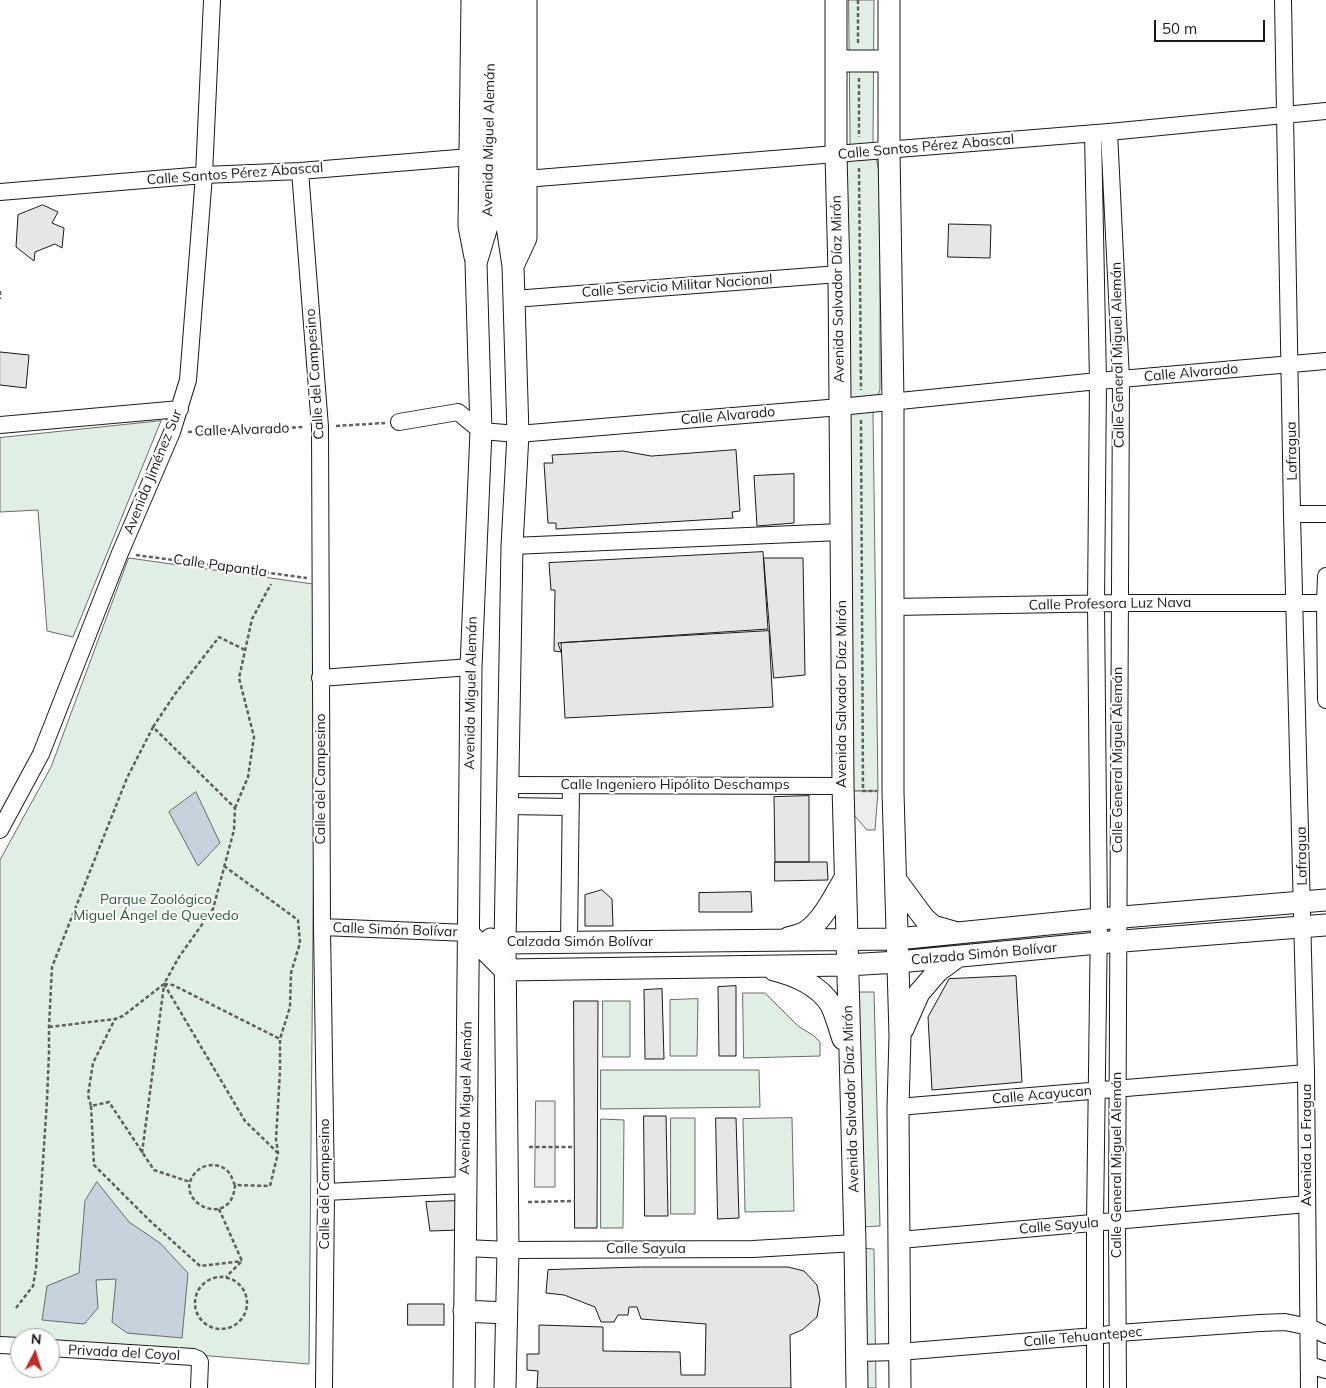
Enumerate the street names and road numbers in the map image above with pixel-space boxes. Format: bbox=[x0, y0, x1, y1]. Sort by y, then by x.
street label: Avenida Miguel Alemán bbox=[479, 63, 499, 217]
street label: Calle Santos Pérez Abascal bbox=[837, 131, 1015, 163]
street label: Calle Santos Pérez Abascal bbox=[146, 159, 324, 189]
street label: Avenida Salvador Díaz Mirón bbox=[828, 195, 848, 383]
street label: Calle General Miguel Alemán bbox=[1108, 262, 1128, 448]
street label: Calle Servicio Militar Nacional bbox=[581, 271, 773, 301]
street label: Calle del Campesino bbox=[302, 308, 328, 440]
street label: Calle Alvarado bbox=[1143, 361, 1239, 385]
street label: Calle Alvarado bbox=[680, 404, 776, 428]
street label: Avenida Jiménez Sur bbox=[120, 407, 186, 537]
street label: Calle Alvarado bbox=[194, 420, 290, 440]
street label: Lafragua bbox=[1283, 421, 1301, 481]
street label: Calle Papantla bbox=[172, 551, 268, 581]
street label: Calle Profesora Luz Nava bbox=[1029, 594, 1191, 614]
street label: Avenida Salvador Díaz Mirón bbox=[834, 600, 850, 788]
street label: Avenida Miguel Alemán bbox=[461, 616, 481, 770]
street label: Calle General Miguel Alemán bbox=[1110, 667, 1126, 853]
street label: Calle del Campesino bbox=[313, 713, 329, 845]
street label: Calle Ingeniero Hipólito Deschamps bbox=[560, 777, 790, 793]
street label: Lafragua bbox=[1293, 826, 1311, 886]
street label: Calle Simón Bolívar bbox=[332, 919, 458, 941]
street label: Calzada Simón Bolívar bbox=[507, 934, 653, 950]
street label: Calzada Simón Bolívar bbox=[910, 939, 1058, 969]
street label: Avenida Salvador Díaz Mirón bbox=[839, 1005, 863, 1193]
street label: Avenida Miguel Alemán bbox=[456, 1021, 476, 1175]
street label: Calle General Miguel Alemán bbox=[1109, 1072, 1125, 1258]
street label: Calle Acayucan bbox=[991, 1082, 1093, 1108]
street label: Avenida La Fragua bbox=[1299, 1084, 1315, 1206]
street label: Calle del Campesino bbox=[317, 1118, 333, 1250]
street label: Calle Sayula bbox=[1018, 1214, 1100, 1238]
street label: Calle Sayula bbox=[606, 1241, 686, 1257]
street label: Calle Tehuantepec bbox=[1023, 1323, 1143, 1351]
street label: Privada del Coyol bbox=[68, 1342, 180, 1364]

